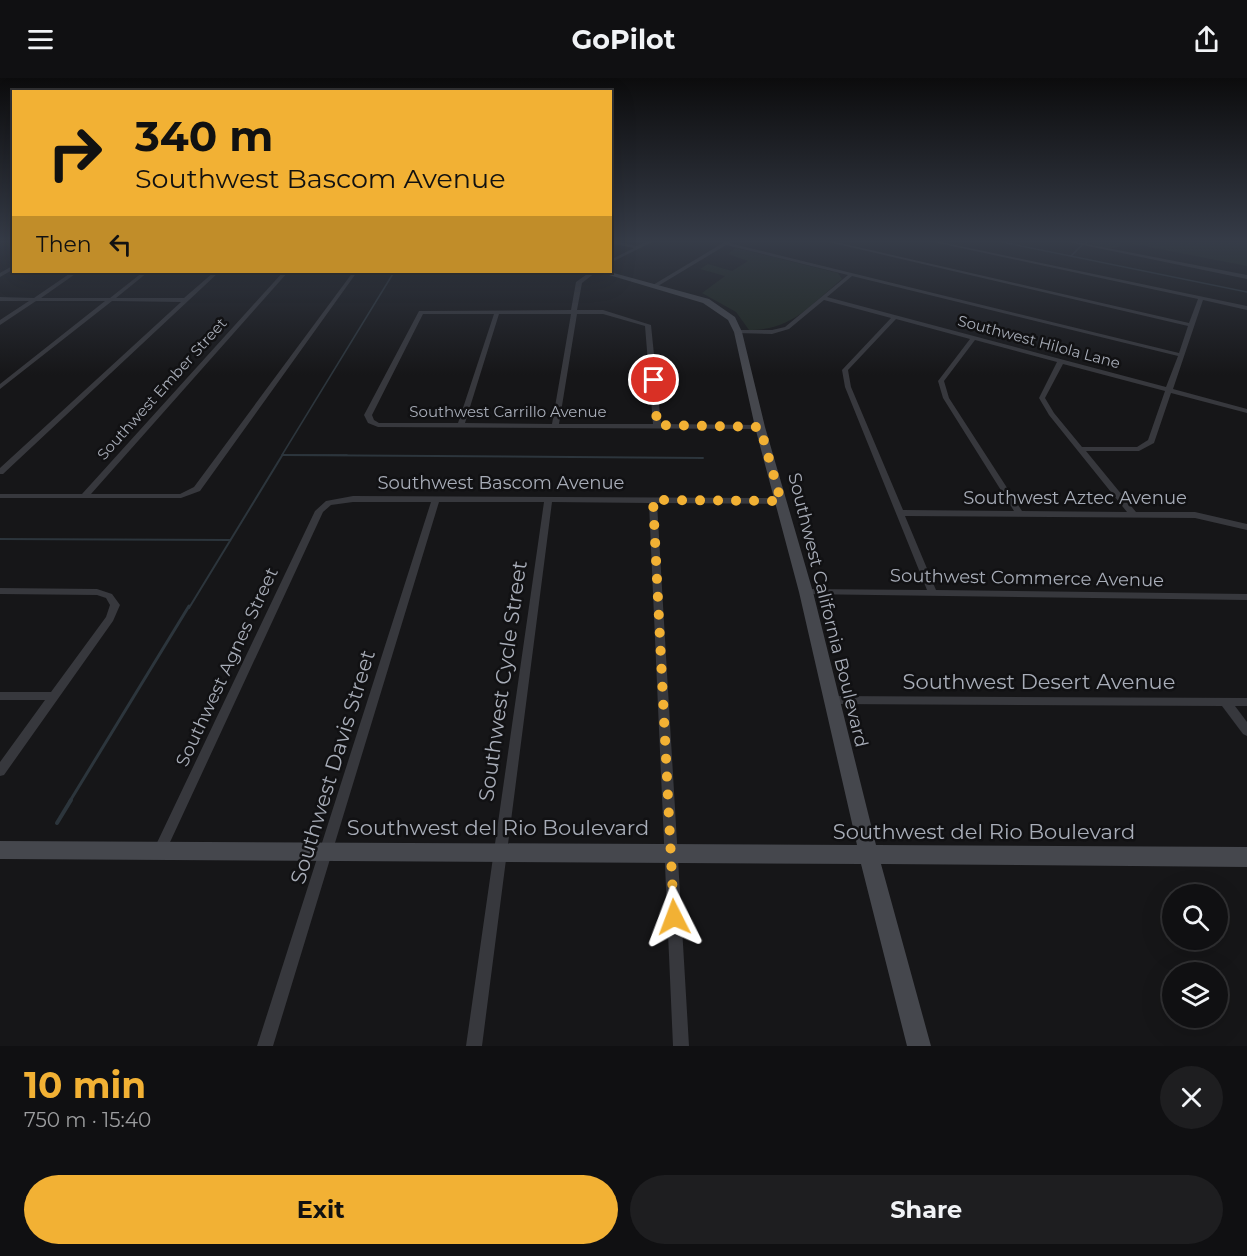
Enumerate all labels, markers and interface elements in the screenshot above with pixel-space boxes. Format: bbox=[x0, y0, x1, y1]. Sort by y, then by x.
icon: menu bbox=[24, 23, 57, 56]
text: GoPilot bbox=[572, 23, 675, 56]
icon: share bbox=[1190, 23, 1223, 56]
text: 340 m bbox=[135, 110, 273, 162]
icon: right bbox=[36, 114, 114, 192]
text: Southwest Bascom Avenue bbox=[135, 162, 505, 195]
icon: left bbox=[104, 228, 137, 261]
text: Then bbox=[36, 231, 92, 258]
street label: Southwest Hilola Lane bbox=[956, 311, 1122, 372]
street label: Southwest Ember Street bbox=[93, 314, 230, 464]
pin bbox=[628, 354, 679, 405]
icon: arrive bbox=[637, 363, 670, 396]
street label: Southwest Carrillo Avenue bbox=[409, 402, 607, 421]
street label: Southwest California Boulevard bbox=[783, 470, 873, 750]
street label: Southwest Bascom Avenue bbox=[378, 472, 625, 494]
street label: Southwest Aztec Avenue bbox=[963, 487, 1187, 509]
street label: Southwest Cycle Street bbox=[473, 559, 532, 803]
street label: Southwest Agnes Street bbox=[171, 564, 283, 770]
street label: Southwest Commerce Avenue bbox=[890, 565, 1164, 591]
street label: Southwest Davis Street bbox=[285, 647, 380, 887]
street label: Southwest Desert Avenue bbox=[903, 669, 1175, 694]
street label: Southwest del Rio Boulevard bbox=[347, 815, 649, 840]
street label: Southwest del Rio Boulevard bbox=[833, 819, 1135, 844]
map controls bbox=[1162, 884, 1228, 1028]
button: search bbox=[1162, 884, 1228, 950]
position arrow bbox=[642, 885, 706, 949]
button: layers bbox=[1162, 962, 1228, 1028]
text: 10 min bbox=[24, 1063, 146, 1107]
button: close bbox=[1160, 1066, 1223, 1129]
text: 750 m · 15:40 bbox=[24, 1108, 151, 1132]
button: Exit bbox=[24, 1175, 618, 1244]
button: Share bbox=[630, 1175, 1223, 1244]

